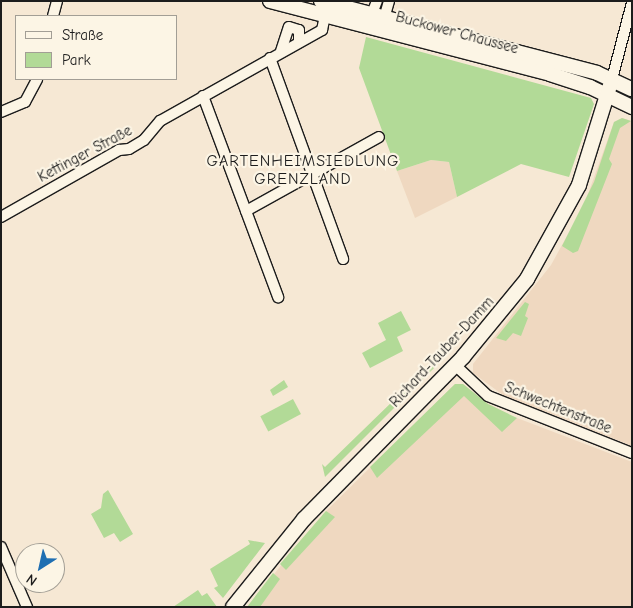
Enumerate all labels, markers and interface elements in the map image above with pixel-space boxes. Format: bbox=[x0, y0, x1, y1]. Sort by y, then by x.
street label: Buckower Chaussee bbox=[394, 8, 520, 58]
legend bbox=[15, 15, 178, 80]
text: Straße bbox=[62, 26, 103, 44]
text: Park bbox=[62, 51, 91, 69]
street label: Kettinger Straße bbox=[35, 122, 135, 186]
district label: GARTENHEIMSIEDLUNG GRENZLAND bbox=[204, 151, 402, 189]
street label: Richard-Tauber-Damm bbox=[386, 293, 498, 411]
street label: Schwechtenstraße bbox=[502, 378, 614, 438]
north arrow bbox=[15, 543, 65, 593]
text: N bbox=[23, 570, 40, 589]

